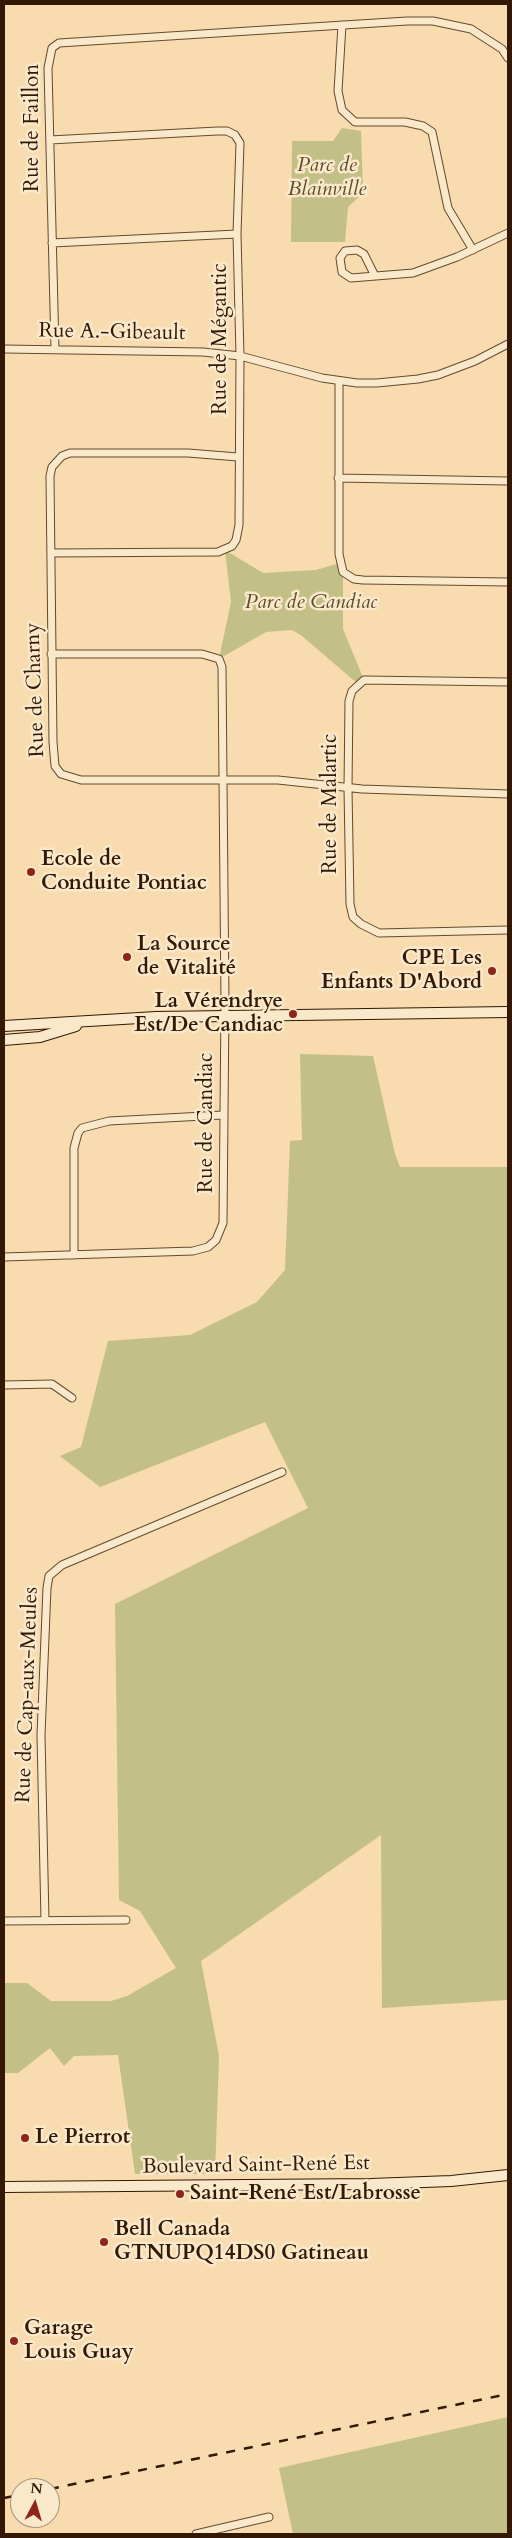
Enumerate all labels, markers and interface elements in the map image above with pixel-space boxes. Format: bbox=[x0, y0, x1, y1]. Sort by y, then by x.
street label: Rue de Faillon bbox=[20, 64, 46, 192]
park label: Parc de Blainville bbox=[288, 153, 366, 203]
street label: Rue de Mégantic bbox=[208, 263, 234, 415]
street label: Rue A.-Gibeault bbox=[38, 319, 186, 347]
park label: Parc de Candiac bbox=[245, 590, 377, 616]
street label: Rue de Charny bbox=[21, 622, 51, 758]
street label: Rue de Malartic bbox=[318, 734, 344, 874]
place label: Ecole de Conduite Pontiac bbox=[41, 847, 207, 897]
marker: Ecole de Conduite Pontiac bbox=[25, 866, 37, 878]
place label: La Source de Vitalité bbox=[137, 932, 236, 982]
place label: CPE Les Enfants D'Abord bbox=[321, 946, 482, 996]
marker: La Source de Vitalité bbox=[121, 951, 133, 963]
marker: CPE Les Enfants D'Abord bbox=[486, 965, 498, 977]
place label: La Vérendrye Est/De Candiac bbox=[134, 989, 283, 1039]
marker: La Vérendrye Est/De Candiac bbox=[287, 1008, 299, 1020]
street label: Rue de Candiac bbox=[194, 1053, 220, 1193]
street label: Rue de Cap-aux-Meules bbox=[12, 1586, 44, 1804]
place label: Le Pierrot bbox=[35, 2125, 130, 2151]
marker: Le Pierrot bbox=[19, 2132, 31, 2144]
street label: Boulevard Saint-René Est bbox=[142, 2151, 370, 2181]
place label: Saint-René Est/Labrosse bbox=[190, 2181, 421, 2207]
marker: Saint-René Est/Labrosse bbox=[174, 2188, 186, 2200]
place label: Bell Canada GTNUPQ14DS0 Gatineau bbox=[114, 2217, 369, 2267]
marker: Bell Canada GTNUPQ14DS0 Gatineau bbox=[98, 2236, 110, 2248]
place label: Garage Louis Guay bbox=[24, 2316, 134, 2366]
marker: Garage Louis Guay bbox=[8, 2335, 20, 2347]
north arrow bbox=[10, 2478, 60, 2528]
text: N bbox=[29, 2478, 44, 2499]

